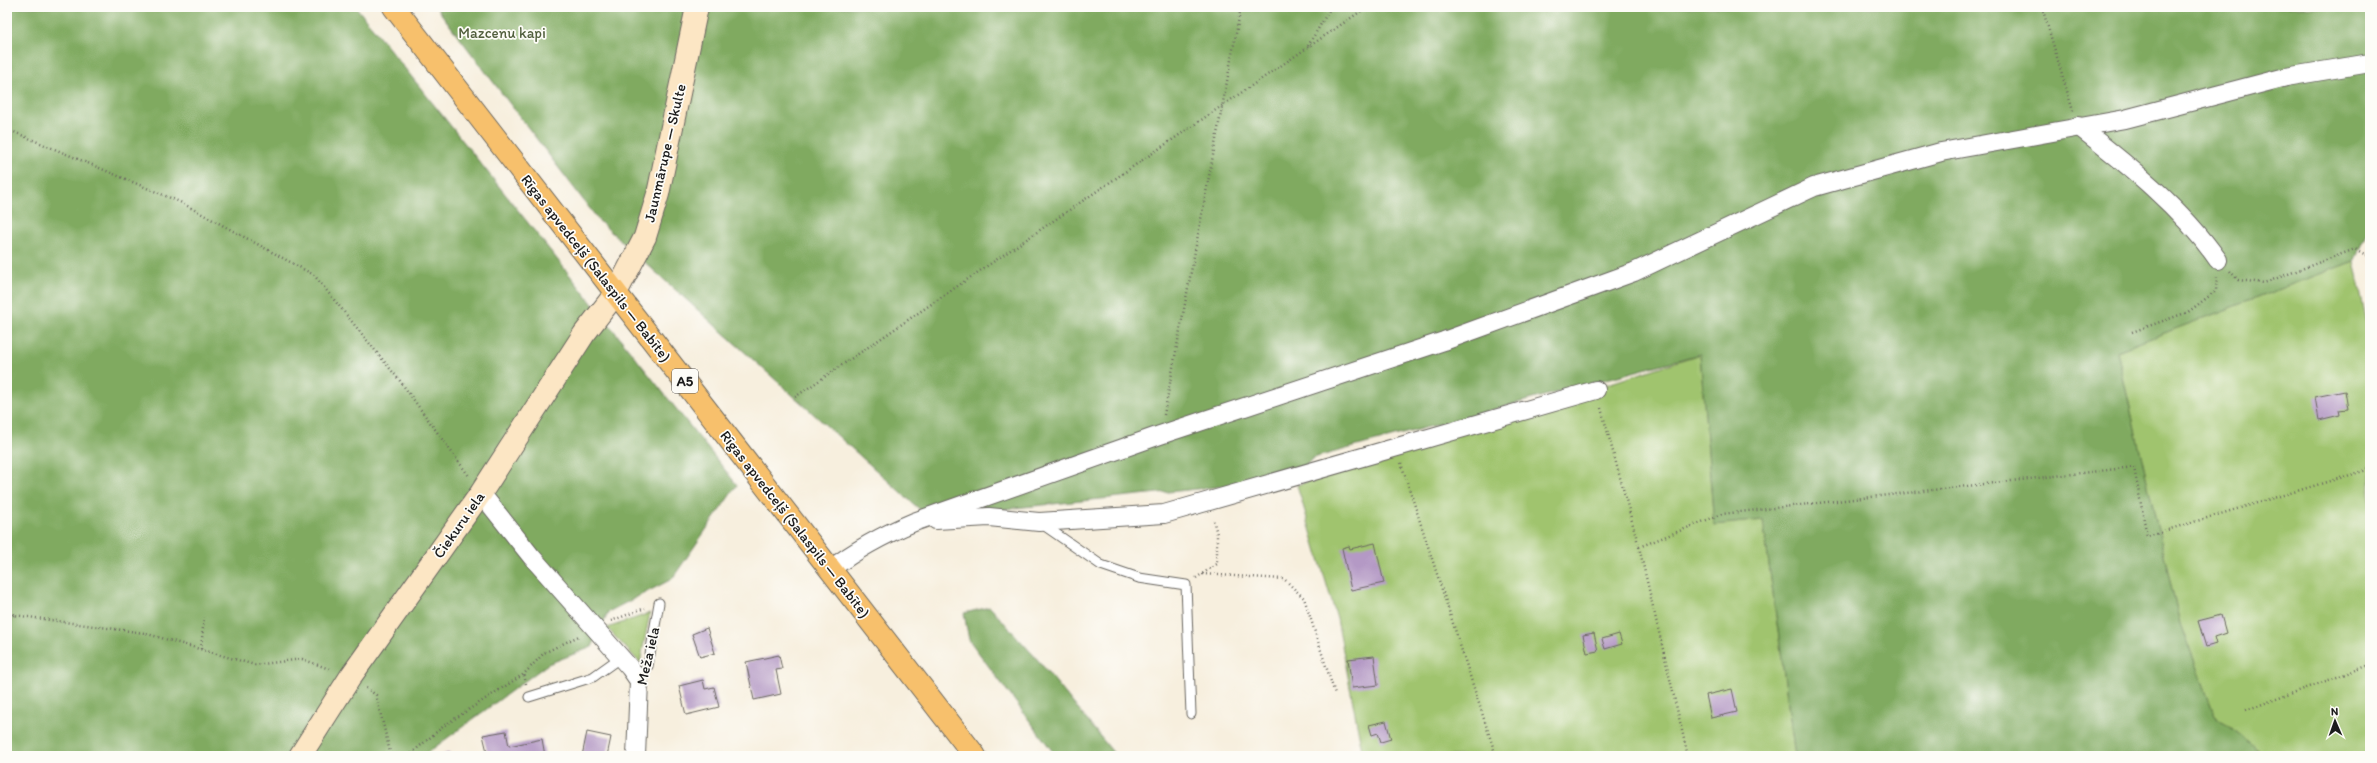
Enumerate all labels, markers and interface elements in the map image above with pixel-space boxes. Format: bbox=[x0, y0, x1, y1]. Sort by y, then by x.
park label: Mazcenu kapi bbox=[458, 24, 546, 42]
street label: Jaunmārupe — Skulte bbox=[640, 82, 690, 224]
street label: Rīgas apvedceļš (Salaspils — Babīte) bbox=[517, 171, 675, 365]
road number: A5 bbox=[672, 369, 698, 393]
street label: Rīgas apvedceļš (Salaspils — Babīte) bbox=[716, 427, 874, 621]
street label: Čiekuru iela bbox=[429, 488, 489, 562]
street label: Meža iela bbox=[633, 625, 664, 687]
north arrow bbox=[2315, 701, 2355, 741]
text: N bbox=[2331, 705, 2339, 718]

